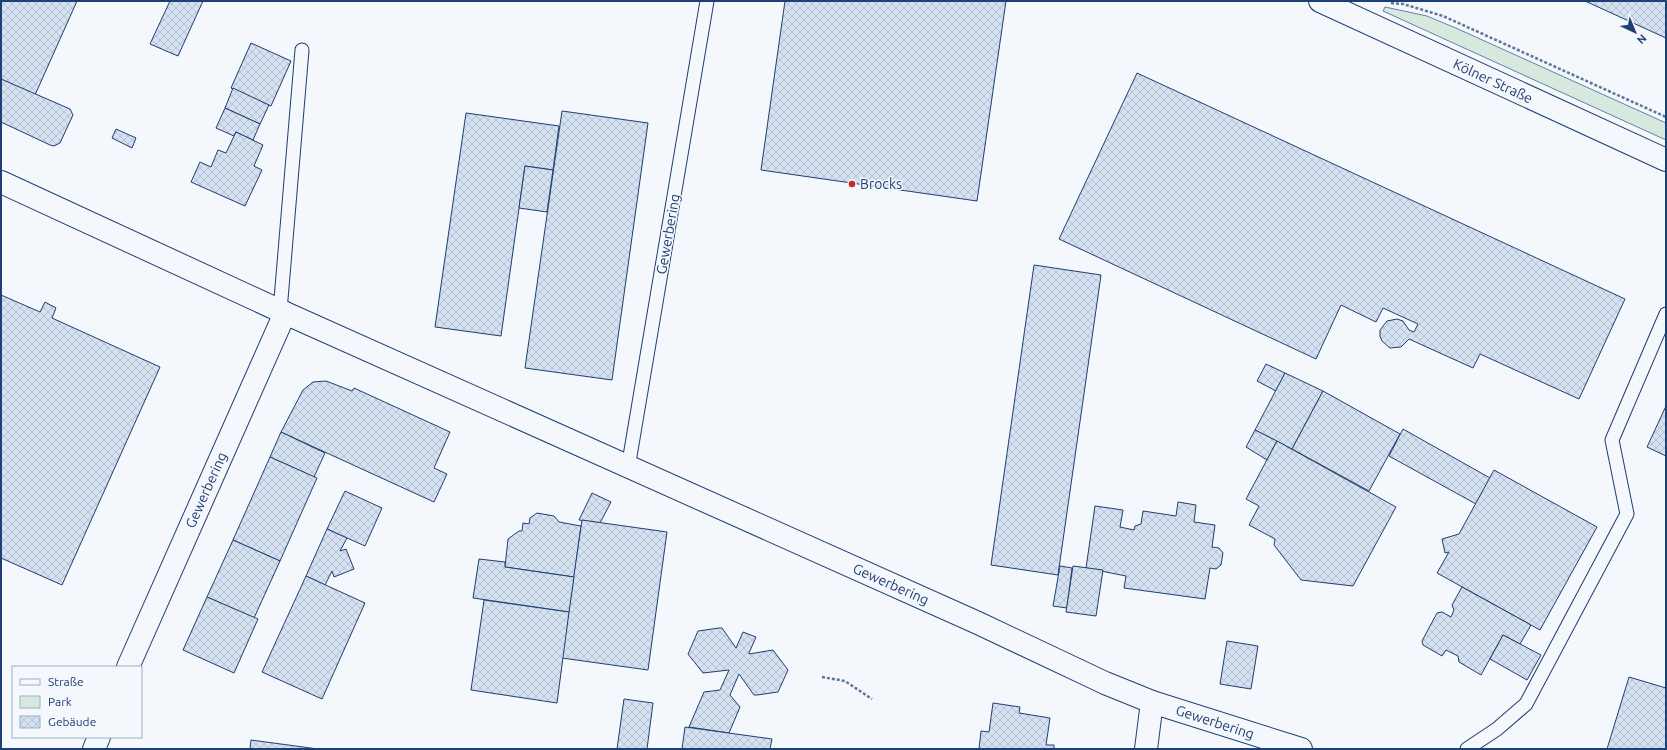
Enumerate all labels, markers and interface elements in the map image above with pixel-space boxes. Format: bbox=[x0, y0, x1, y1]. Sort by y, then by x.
north arrow bbox=[1615, 12, 1655, 52]
text: N bbox=[1635, 32, 1649, 46]
street label: Kölner Straße bbox=[1451, 56, 1535, 106]
place label: Brocks bbox=[860, 176, 902, 192]
marker: Brocks bbox=[847, 179, 857, 189]
street label: Gewerbering bbox=[653, 192, 683, 276]
street label: Gewerbering bbox=[182, 449, 230, 531]
street label: Gewerbering bbox=[850, 560, 932, 608]
legend bbox=[12, 666, 142, 738]
text: Straße bbox=[48, 675, 84, 688]
text: Park bbox=[48, 695, 72, 708]
street label: Gewerbering bbox=[1174, 702, 1256, 742]
text: Gebäude bbox=[48, 715, 96, 728]

